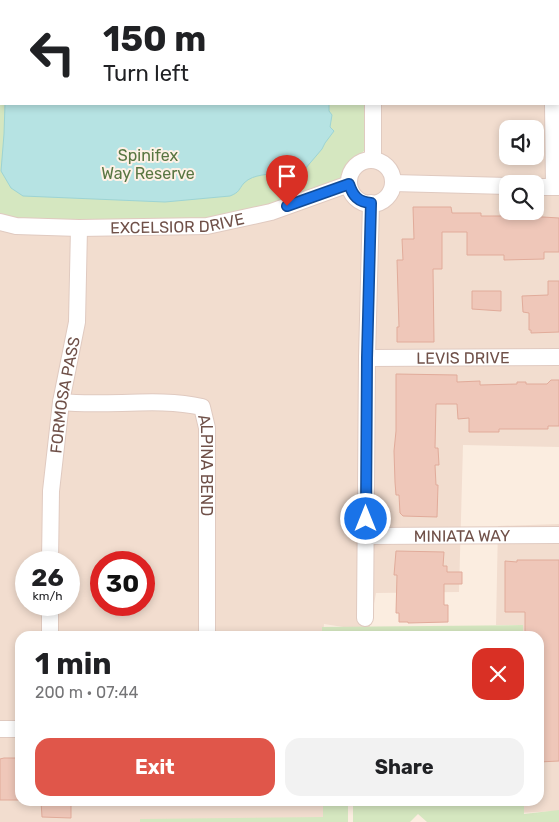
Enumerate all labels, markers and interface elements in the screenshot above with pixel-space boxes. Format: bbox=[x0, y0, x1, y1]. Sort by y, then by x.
text: 150 m bbox=[103, 18, 206, 60]
icon: left bbox=[20, 20, 85, 85]
text: Turn left bbox=[103, 60, 189, 87]
map controls bbox=[499, 120, 544, 220]
button: sound bbox=[499, 120, 544, 165]
park label: Spinifex Way Reserve bbox=[101, 146, 195, 183]
pin bbox=[266, 155, 308, 206]
icon: arrive bbox=[273, 162, 301, 190]
button: search bbox=[499, 175, 544, 220]
street label: EXCELSIOR DRIVE bbox=[110, 209, 246, 238]
street label: FORMOSA PASS bbox=[46, 335, 84, 455]
street label: LEVIS DRIVE bbox=[416, 348, 510, 368]
street label: ALPINA BEND bbox=[194, 412, 216, 516]
position arrow bbox=[339, 492, 391, 544]
street label: MINIATA WAY bbox=[414, 526, 510, 546]
speed limit sign: 30 bbox=[90, 551, 155, 616]
text: 26 bbox=[31, 563, 64, 592]
text: km/h bbox=[33, 589, 62, 603]
text: 1 min bbox=[35, 646, 112, 682]
button: close bbox=[472, 648, 524, 700]
text: 200 m · 07:44 bbox=[35, 683, 138, 702]
button: Exit bbox=[35, 738, 275, 796]
button: Share bbox=[285, 738, 524, 796]

